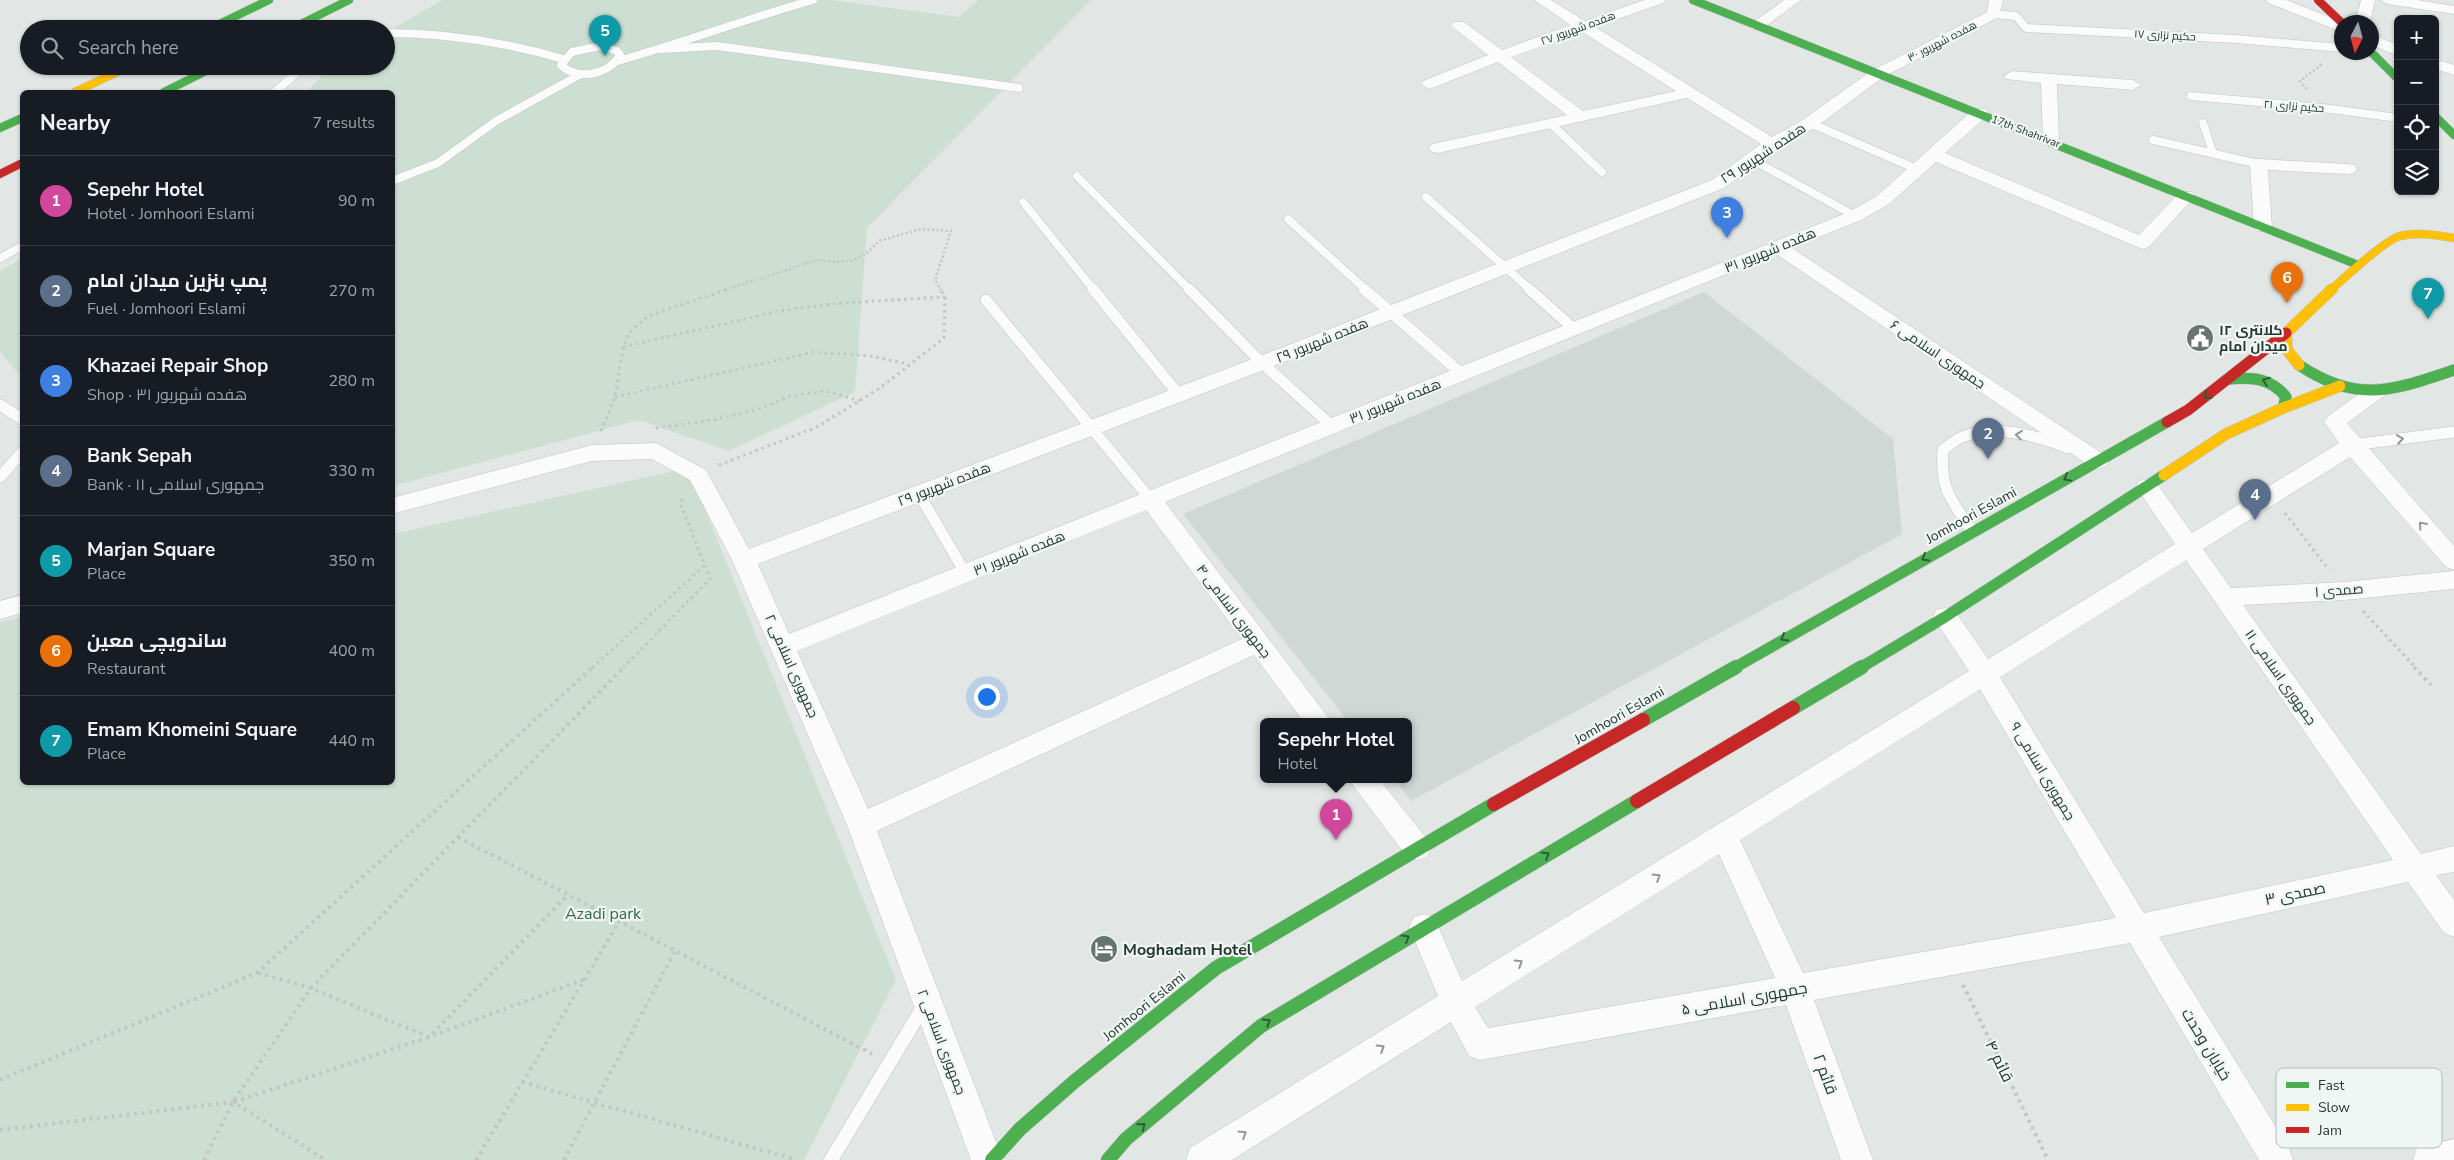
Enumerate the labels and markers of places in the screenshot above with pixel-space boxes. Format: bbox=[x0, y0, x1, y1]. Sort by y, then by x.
pin: 5 bbox=[589, 15, 621, 56]
pin: 3 bbox=[1711, 197, 1743, 238]
pin: 6 bbox=[2271, 262, 2303, 303]
pin: 7 bbox=[2412, 278, 2444, 319]
place label: کلانتری ۱۲ میدان امام bbox=[2219, 321, 2287, 356]
public building icon: کلانتری ۱۲ میدان امام bbox=[2185, 323, 2215, 353]
pin: 2 bbox=[1972, 418, 2004, 459]
pin: 4 bbox=[2239, 479, 2271, 520]
pin: 1 bbox=[1320, 799, 1352, 840]
hotel icon: Moghadam Hotel bbox=[1089, 934, 1119, 964]
place label: Moghadam Hotel bbox=[1123, 939, 1252, 961]

